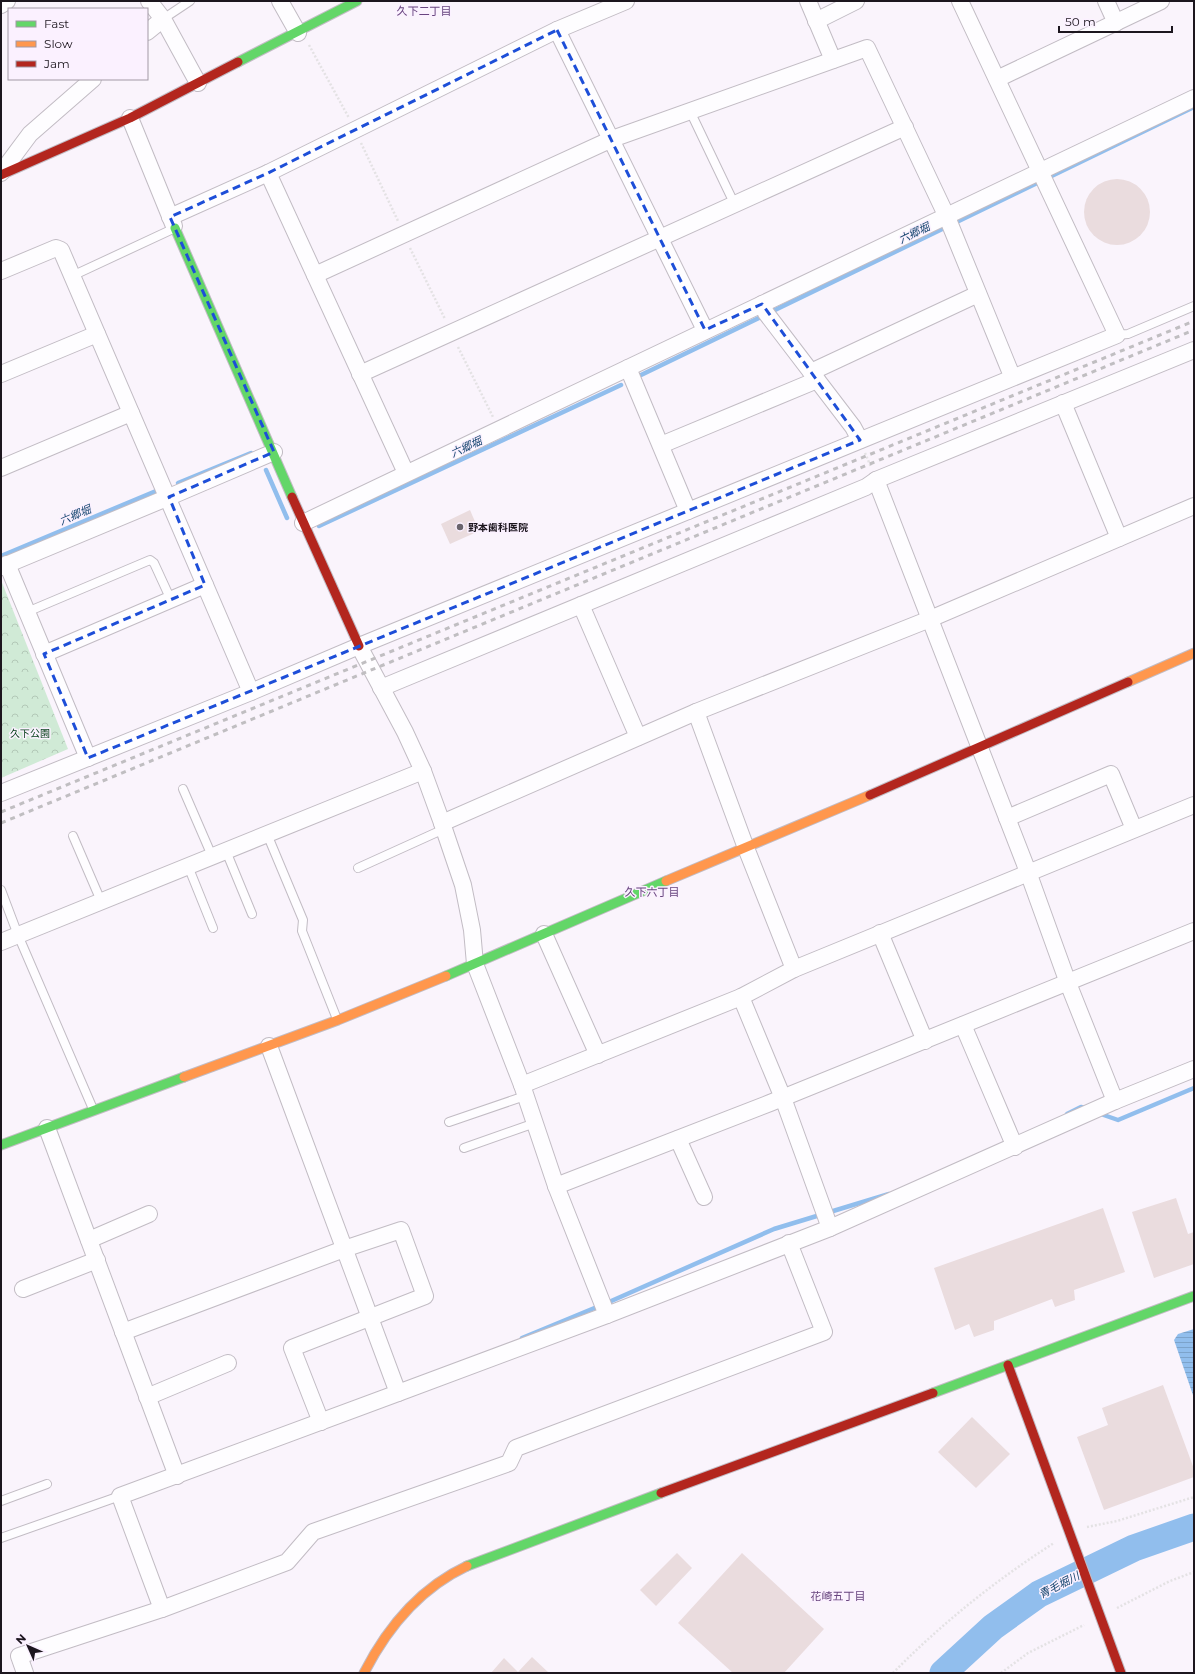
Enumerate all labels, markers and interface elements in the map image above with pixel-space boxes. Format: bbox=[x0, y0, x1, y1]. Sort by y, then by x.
district label: 久下二丁目 bbox=[397, 4, 452, 18]
legend bbox=[8, 8, 148, 80]
scale bar bbox=[1059, 8, 1172, 34]
text: 50 m bbox=[1065, 14, 1096, 29]
text: Fast bbox=[44, 16, 69, 31]
text: Slow bbox=[44, 36, 73, 51]
text: Jam bbox=[43, 56, 70, 71]
water label: 六郷堀 bbox=[896, 219, 934, 247]
water label: 六郷堀 bbox=[448, 433, 486, 460]
water label: 六郷堀 bbox=[57, 501, 95, 528]
place label: 野本歯科医院 bbox=[468, 521, 528, 534]
marker: 野本歯科医院 bbox=[455, 522, 465, 532]
park label: 久下公園 bbox=[10, 727, 50, 740]
district label: 久下六丁目 bbox=[625, 885, 680, 899]
water label: 青毛堀川 bbox=[1036, 1568, 1083, 1601]
district label: 花崎五丁目 bbox=[811, 1589, 866, 1603]
north arrow bbox=[8, 1626, 48, 1666]
text: N bbox=[13, 1631, 29, 1647]

